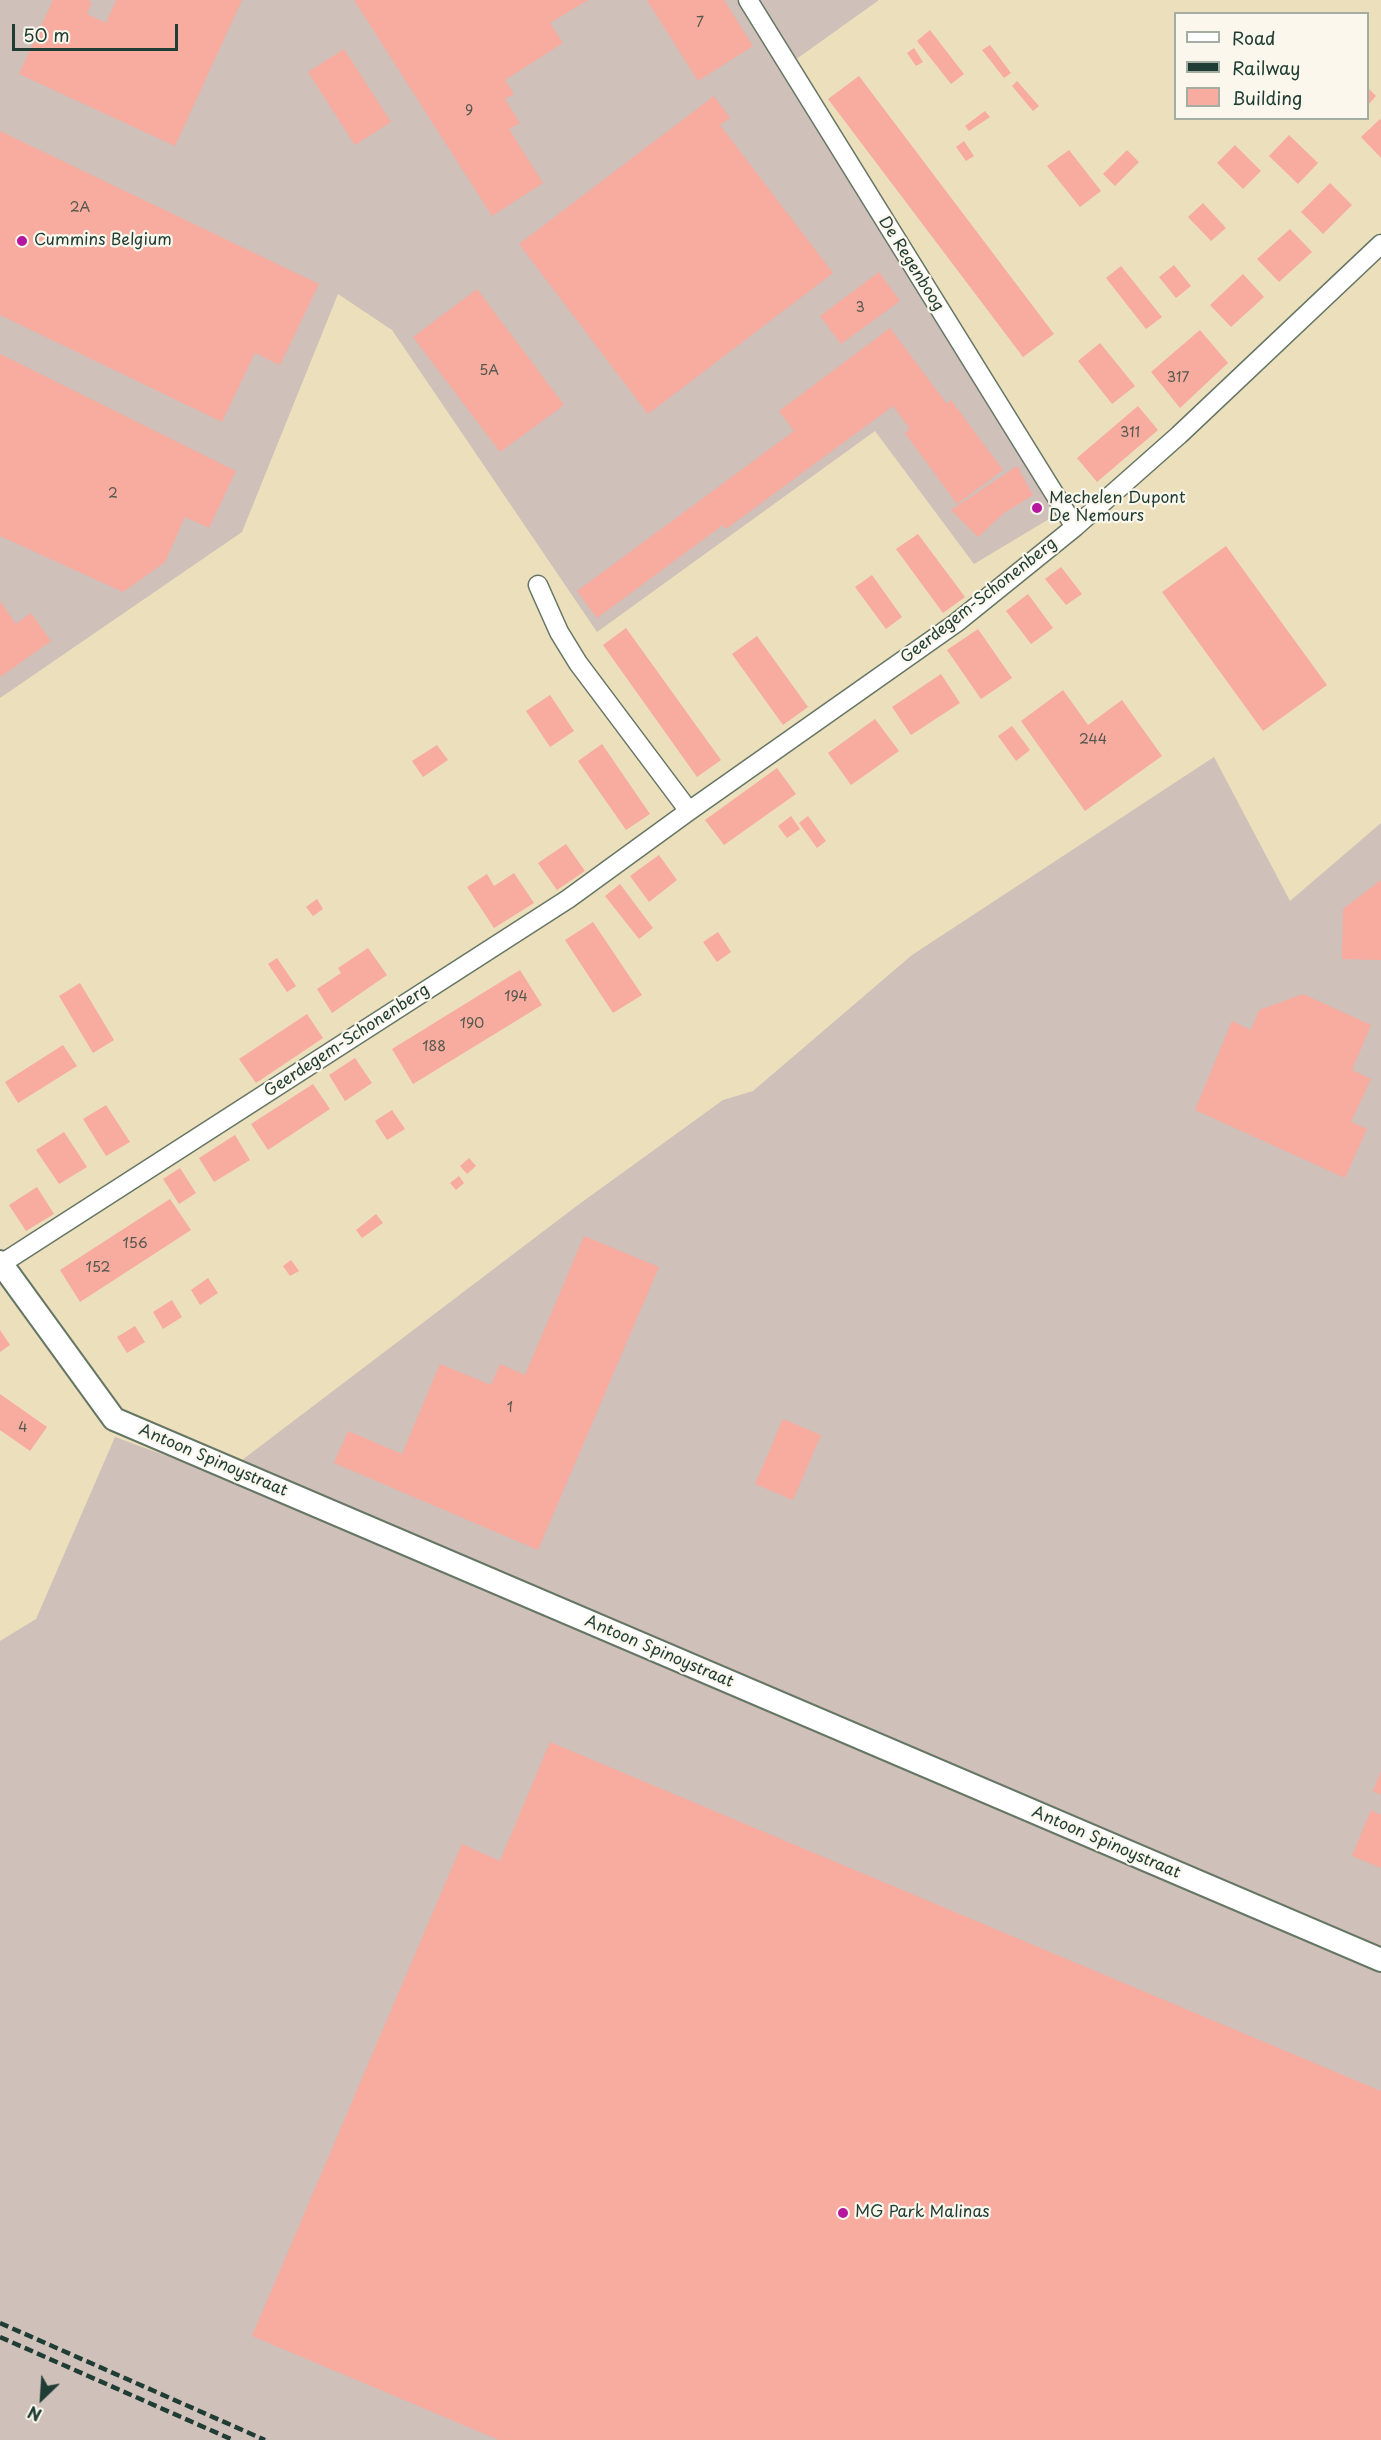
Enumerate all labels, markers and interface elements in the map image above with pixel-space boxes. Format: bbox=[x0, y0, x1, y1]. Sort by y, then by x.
scale bar bbox=[15, 12, 182, 50]
legend bbox=[1174, 12, 1369, 120]
house number: 7 bbox=[696, 15, 704, 31]
text: 50 m bbox=[23, 21, 70, 48]
text: Road bbox=[1232, 24, 1276, 51]
text: Railway bbox=[1232, 54, 1300, 81]
text: Building bbox=[1232, 84, 1302, 111]
house number: 9 bbox=[465, 103, 473, 119]
house number: 2A bbox=[70, 200, 90, 216]
street label: De Regenboog bbox=[874, 213, 948, 315]
place label: Cummins Belgium bbox=[34, 231, 172, 251]
marker: Cummins Belgium bbox=[15, 234, 29, 248]
house number: 3 bbox=[855, 300, 865, 316]
house number: 5A bbox=[479, 363, 499, 379]
house number: 317 bbox=[1167, 370, 1189, 386]
house number: 311 bbox=[1120, 425, 1140, 441]
house number: 2 bbox=[108, 486, 118, 502]
place label: Mechelen Dupont De Nemours bbox=[1049, 489, 1186, 527]
marker: Mechelen Dupont De Nemours bbox=[1030, 501, 1044, 515]
street label: Geerdegem-Schonenberg bbox=[897, 534, 1061, 668]
house number: 244 bbox=[1079, 732, 1107, 748]
street label: Geerdegem-Schonenberg bbox=[261, 980, 433, 1102]
house number: 194 bbox=[504, 989, 528, 1005]
house number: 190 bbox=[460, 1016, 484, 1032]
house number: 188 bbox=[422, 1039, 446, 1055]
house number: 156 bbox=[122, 1236, 148, 1252]
house number: 152 bbox=[86, 1260, 110, 1276]
house number: 1 bbox=[507, 1400, 513, 1416]
house number: 4 bbox=[18, 1420, 28, 1436]
street label: Antoon Spinoystraat bbox=[136, 1421, 290, 1501]
street label: Antoon Spinoystraat bbox=[582, 1612, 736, 1692]
street label: Antoon Spinoystraat bbox=[1029, 1803, 1183, 1883]
place label: MG Park Malinas bbox=[855, 2203, 990, 2223]
marker: MG Park Malinas bbox=[836, 2206, 850, 2220]
north arrow bbox=[12, 2368, 72, 2428]
text: N bbox=[24, 2401, 45, 2428]

